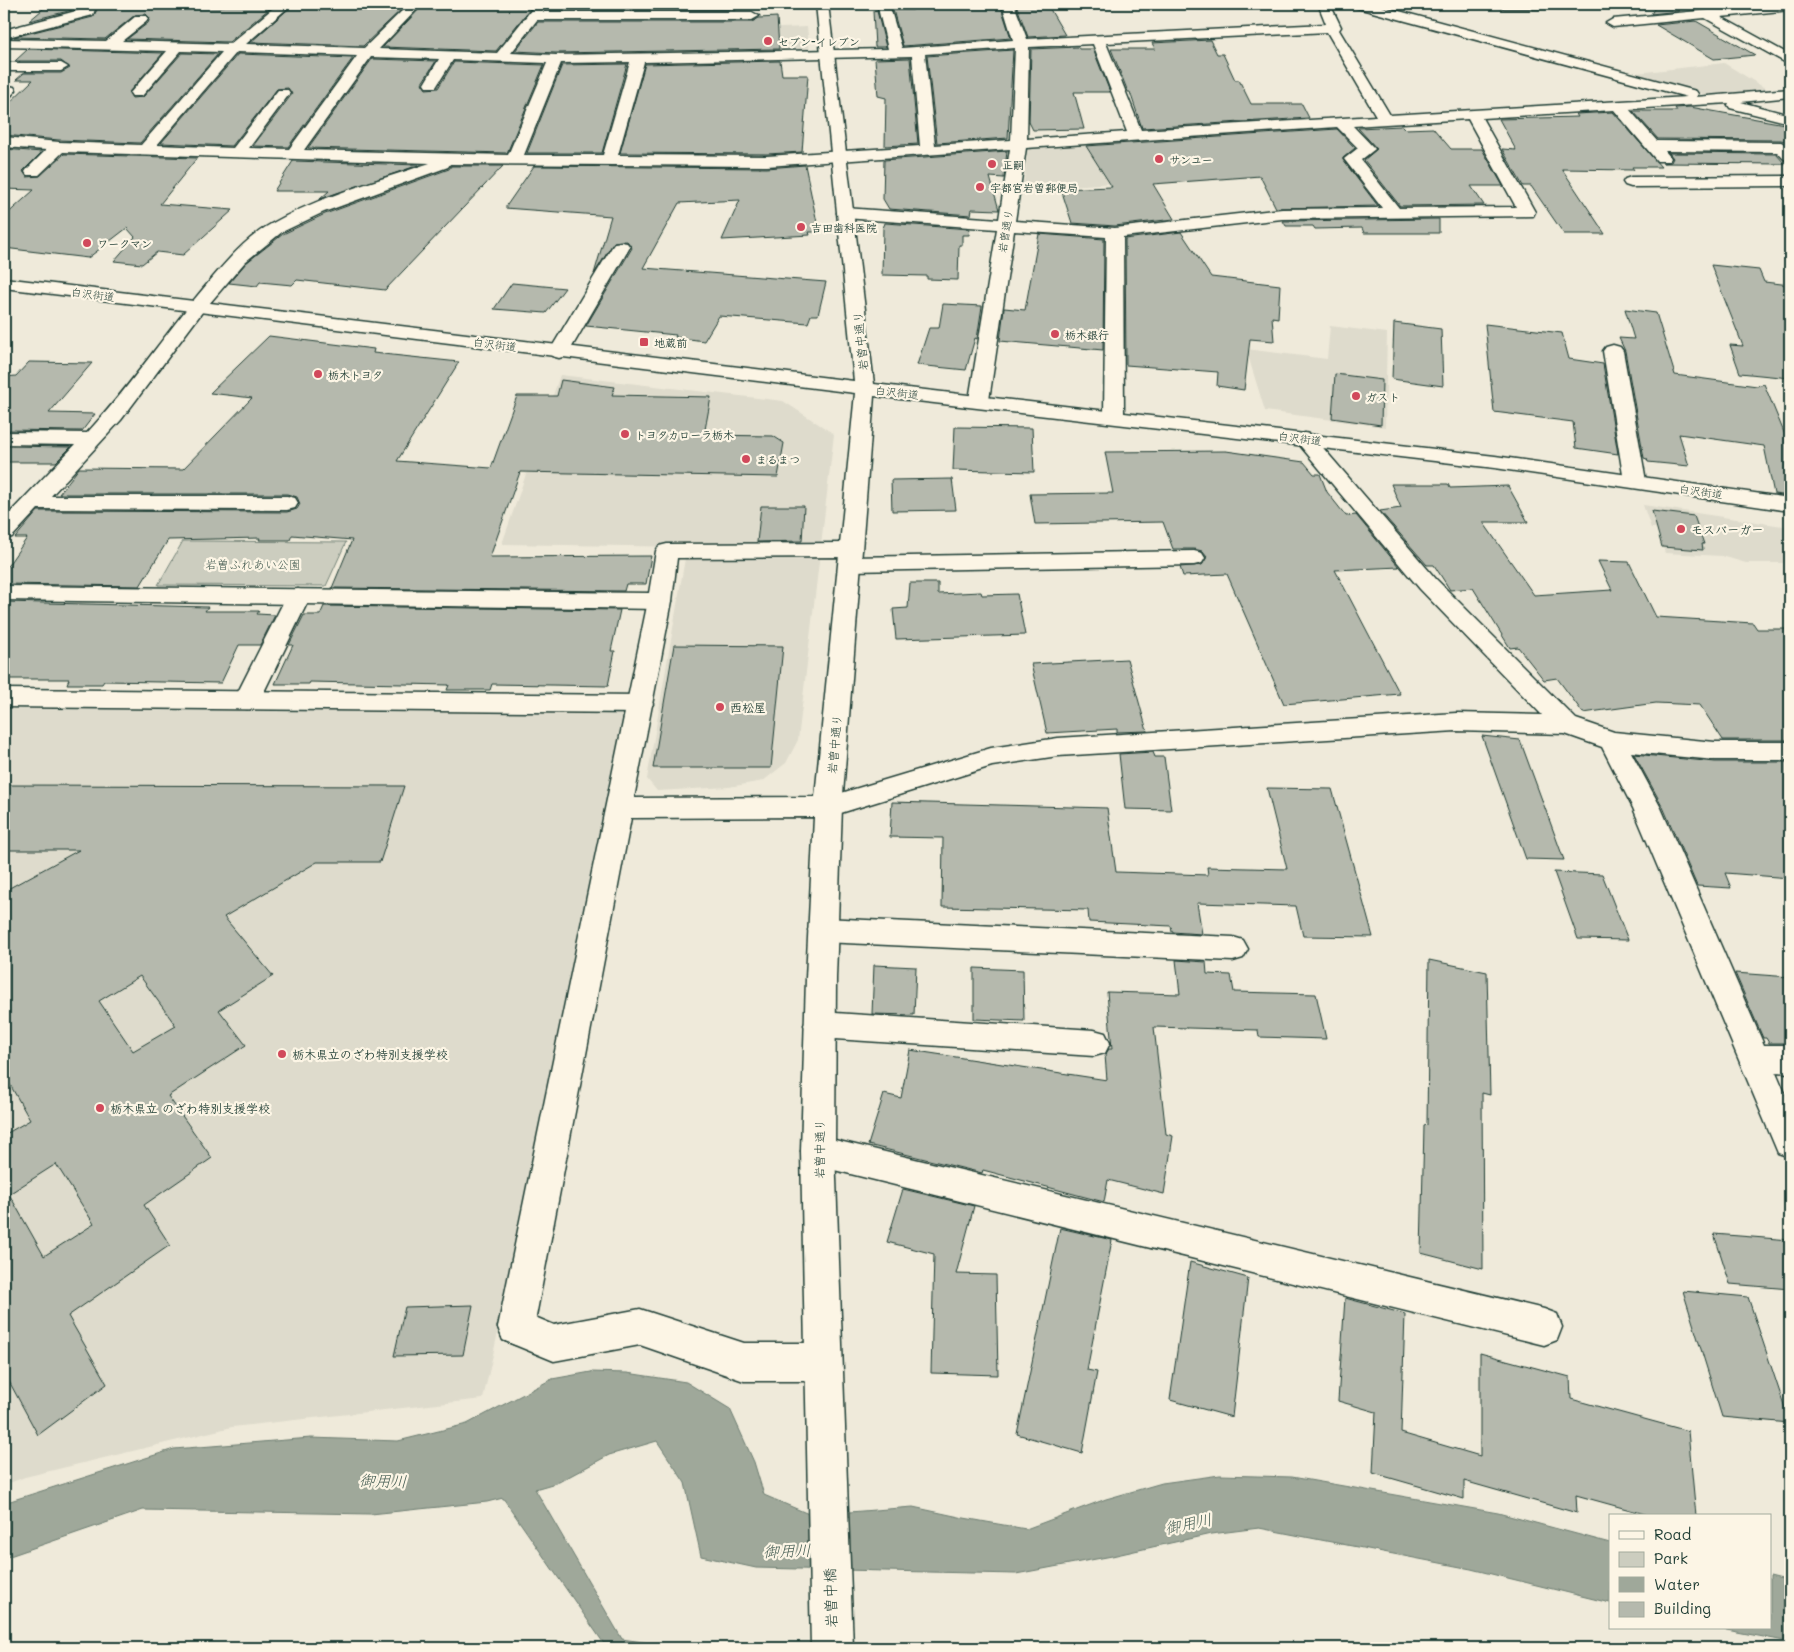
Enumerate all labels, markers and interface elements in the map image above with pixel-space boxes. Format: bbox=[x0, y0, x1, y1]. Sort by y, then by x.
place label: セブン-イレブン bbox=[778, 34, 860, 49]
marker: セブン-イレブン bbox=[762, 35, 774, 47]
place label: サンユー bbox=[1169, 152, 1213, 167]
marker: サンユー bbox=[1153, 153, 1165, 165]
place label: 正嗣 bbox=[1002, 157, 1024, 172]
marker: 正嗣 bbox=[986, 158, 998, 170]
place label: 宇都宮岩曽郵便局 bbox=[990, 180, 1078, 195]
marker: 宇都宮岩曽郵便局 bbox=[974, 181, 986, 193]
street label: 岩曽通り bbox=[994, 208, 1016, 254]
place label: 吉田歯科医院 bbox=[811, 220, 877, 235]
marker: 吉田歯科医院 bbox=[795, 221, 807, 233]
place label: ワークマン bbox=[97, 236, 152, 251]
marker: ワークマン bbox=[81, 237, 93, 249]
street label: 白沢街道 bbox=[70, 284, 116, 304]
street label: 岩曽中通り bbox=[849, 310, 871, 372]
place label: 栃木銀行 bbox=[1065, 327, 1109, 342]
marker: 栃木銀行 bbox=[1049, 328, 1061, 340]
street label: 白沢街道 bbox=[472, 334, 518, 354]
place label: 地蔵前 bbox=[654, 335, 687, 350]
marker: 地蔵前 bbox=[638, 336, 650, 348]
place label: 栃木トヨタ bbox=[328, 367, 383, 382]
marker: 栃木トヨタ bbox=[312, 368, 324, 380]
street label: 白沢街道 bbox=[874, 382, 920, 402]
place label: ガスト bbox=[1366, 389, 1400, 404]
marker: ガスト bbox=[1350, 390, 1362, 402]
place label: トヨタカローラ栃木 bbox=[635, 427, 734, 442]
marker: トヨタカローラ栃木 bbox=[619, 428, 631, 440]
street label: 白沢街道 bbox=[1277, 428, 1323, 448]
place label: まるまつ bbox=[756, 452, 800, 467]
marker: まるまつ bbox=[740, 453, 752, 465]
street label: 白沢街道 bbox=[1678, 481, 1724, 501]
place label: モスバーガー bbox=[1691, 521, 1763, 537]
marker: モスバーガー bbox=[1675, 523, 1687, 535]
park label: 岩曽ふれあい公園 bbox=[205, 556, 301, 572]
place label: 西松屋 bbox=[730, 699, 766, 715]
marker: 西松屋 bbox=[714, 701, 726, 713]
street label: 岩曽中通り bbox=[823, 713, 845, 775]
place label: 栃木県立のざわ特別支援学校 bbox=[292, 1046, 448, 1062]
marker: 栃木県立のざわ特別支援学校 bbox=[276, 1048, 288, 1060]
place label: 栃木県立 のざわ特別支援学校 bbox=[110, 1100, 270, 1116]
marker: 栃木県立 のざわ特別支援学校 bbox=[94, 1102, 106, 1114]
street label: 岩曽中通り bbox=[811, 1119, 827, 1179]
water label: 御用川 bbox=[359, 1469, 407, 1491]
water label: 御用川 bbox=[1162, 1508, 1214, 1538]
legend bbox=[1609, 1514, 1772, 1630]
text: Road bbox=[1654, 1524, 1691, 1544]
water label: 御用川 bbox=[763, 1539, 811, 1561]
text: Park bbox=[1654, 1548, 1688, 1568]
street label: 岩曽中橋 bbox=[819, 1568, 841, 1628]
text: Water bbox=[1654, 1574, 1700, 1594]
text: Building bbox=[1654, 1598, 1711, 1618]

